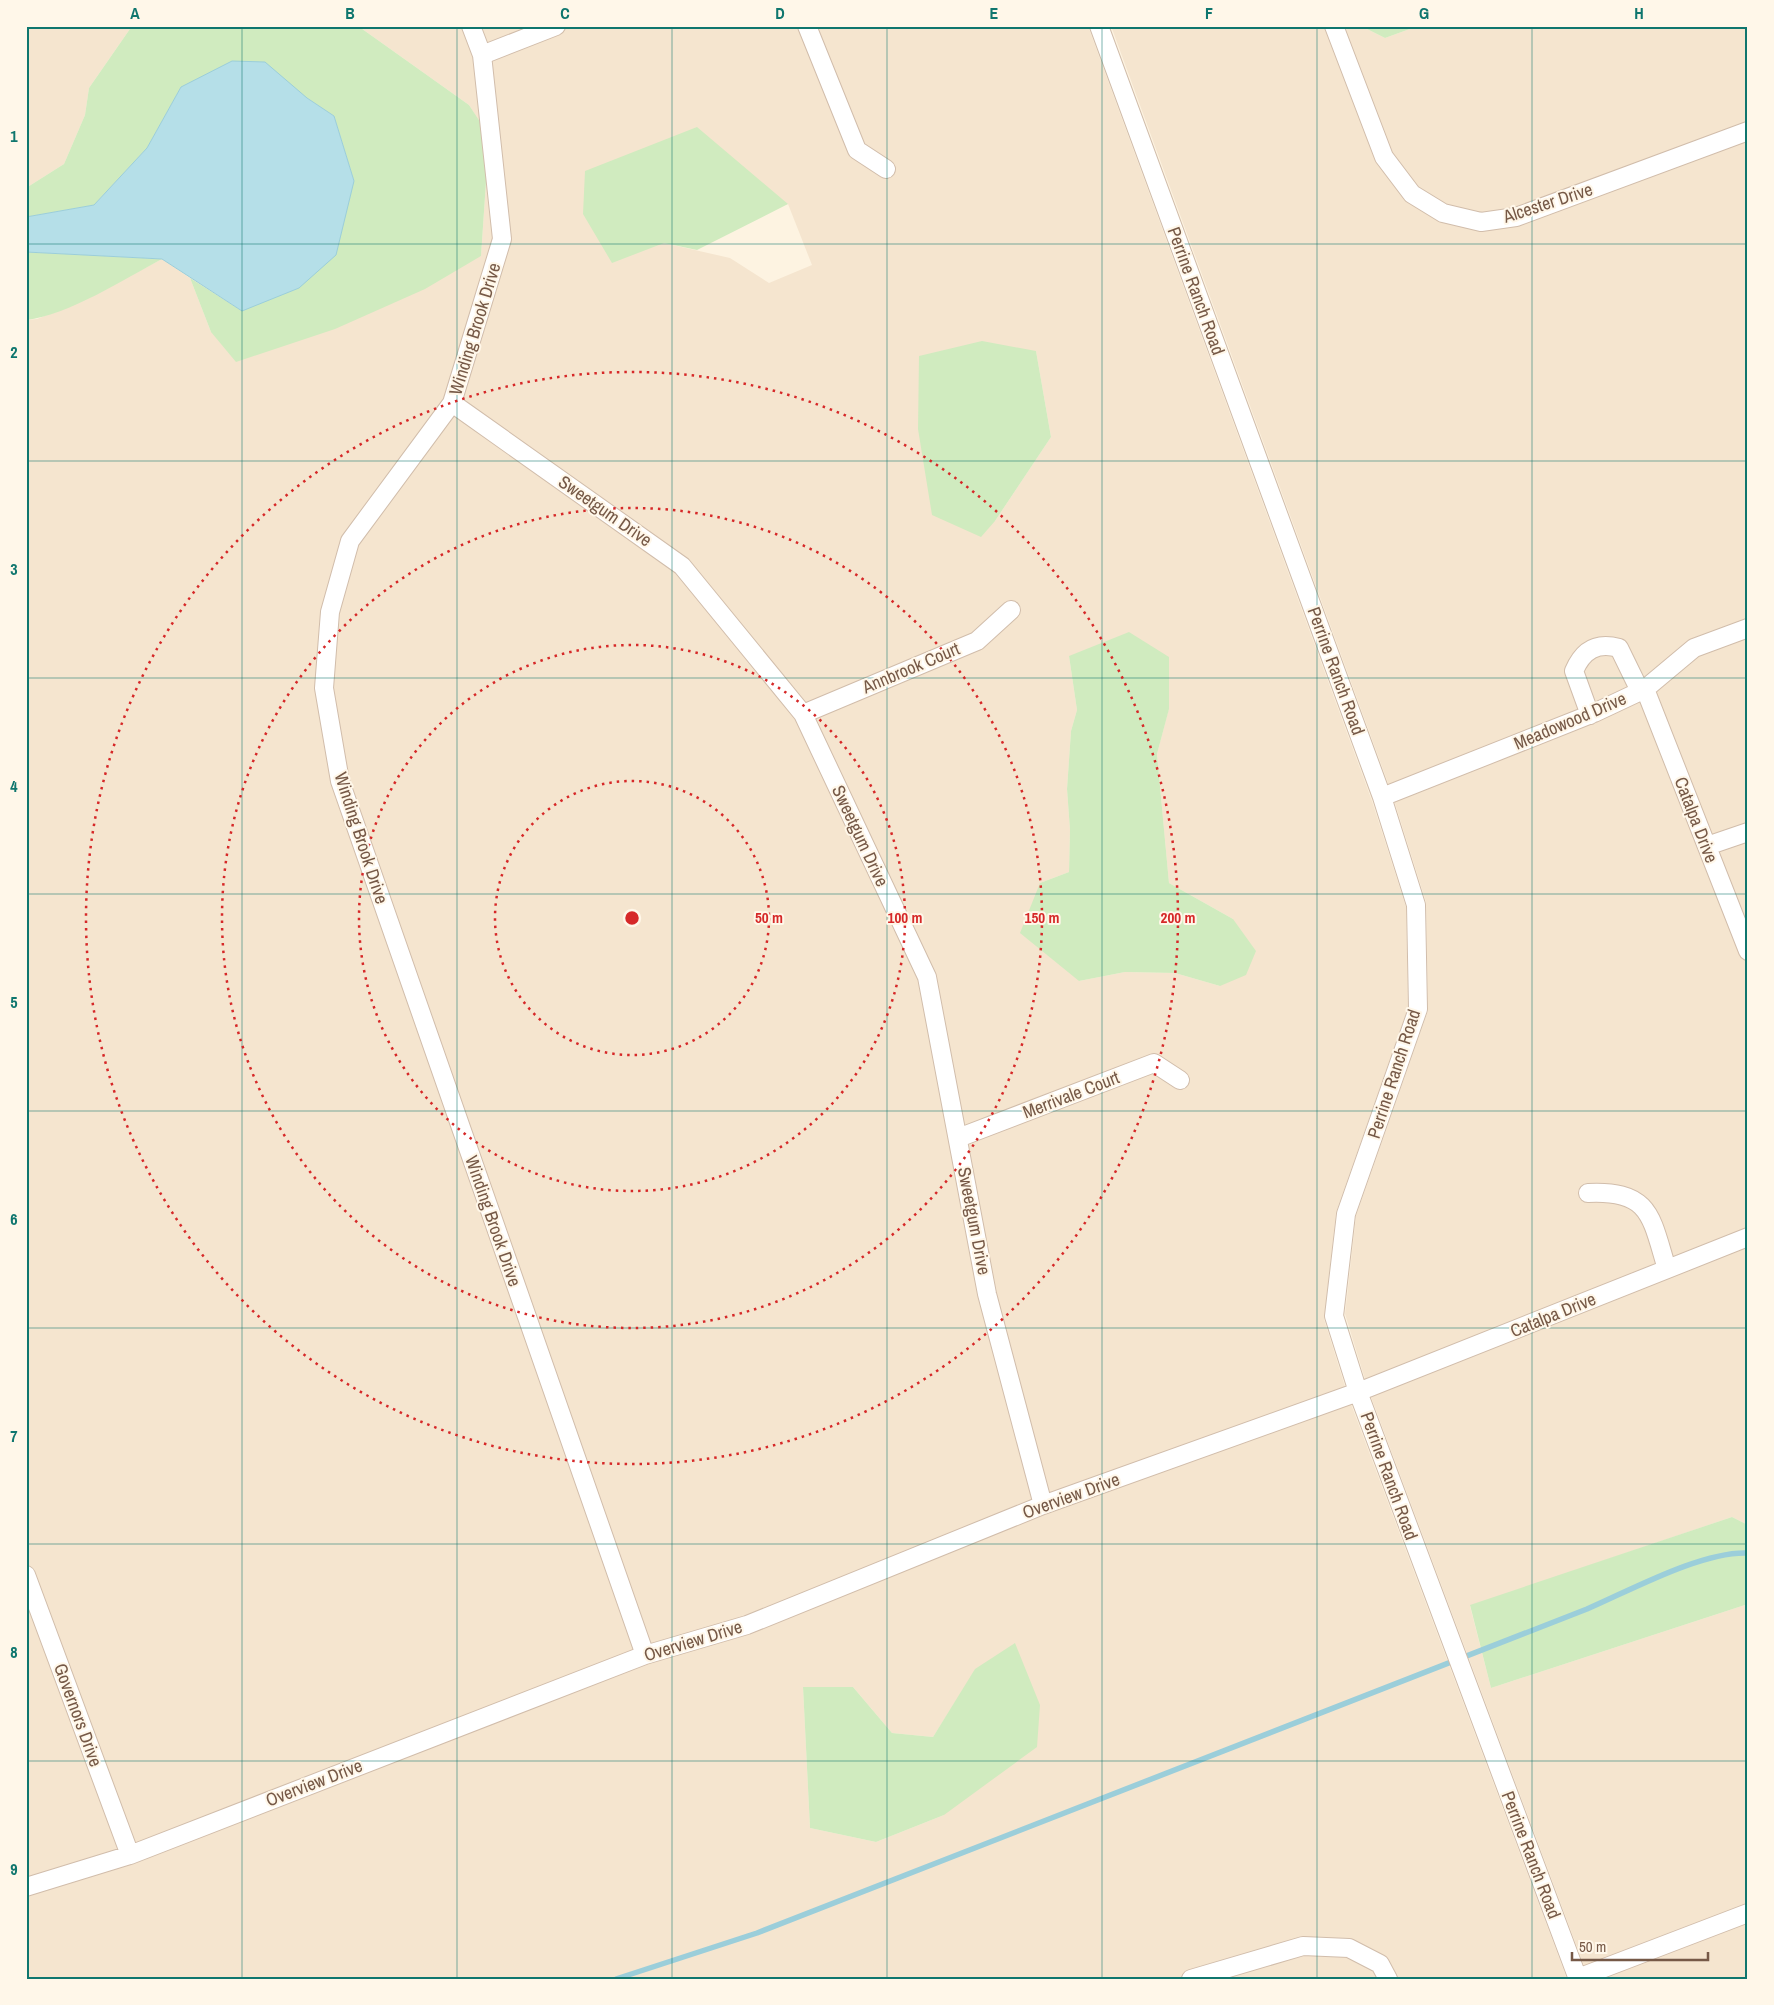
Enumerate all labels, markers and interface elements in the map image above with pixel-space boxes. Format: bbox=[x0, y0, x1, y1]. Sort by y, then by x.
text: A bbox=[130, 2, 140, 24]
text: B bbox=[345, 2, 355, 24]
text: C bbox=[560, 2, 570, 24]
text: D bbox=[775, 2, 785, 24]
text: E bbox=[990, 2, 999, 24]
text: F bbox=[1205, 2, 1213, 24]
text: G bbox=[1419, 2, 1429, 24]
text: H bbox=[1634, 2, 1644, 24]
text: 1 bbox=[10, 125, 18, 147]
street label: Alcester Drive bbox=[1499, 176, 1596, 229]
street label: Perrine Ranch Road bbox=[1162, 223, 1231, 358]
street label: Winding Brook Drive bbox=[443, 260, 507, 398]
text: 2 bbox=[10, 341, 18, 363]
street label: Sweetgum Drive bbox=[553, 469, 657, 552]
text: 3 bbox=[10, 558, 18, 580]
street label: Perrine Ranch Road bbox=[1302, 603, 1371, 738]
street label: Annbrook Court bbox=[857, 636, 963, 700]
street label: Meadowood Drive bbox=[1510, 686, 1630, 755]
street label: Winding Brook Drive bbox=[328, 769, 395, 907]
street label: Catalpa Drive bbox=[1669, 773, 1724, 866]
text: 4 bbox=[10, 775, 18, 797]
street label: Sweetgum Drive bbox=[826, 781, 895, 891]
text: 50 m bbox=[755, 907, 783, 928]
text: 100 m bbox=[888, 907, 922, 928]
text: 150 m bbox=[1025, 907, 1059, 928]
text: 200 m bbox=[1161, 907, 1195, 928]
centre of rings bbox=[623, 909, 641, 927]
text: 5 bbox=[10, 991, 18, 1013]
street label: Perrine Ranch Road bbox=[1361, 1006, 1426, 1142]
street label: Merrivale Court bbox=[1019, 1065, 1123, 1124]
street label: Winding Brook Drive bbox=[459, 1152, 528, 1290]
street label: Sweetgum Drive bbox=[952, 1165, 997, 1277]
text: 6 bbox=[10, 1208, 18, 1230]
street label: Catalpa Drive bbox=[1506, 1286, 1599, 1343]
street label: Perrine Ranch Road bbox=[1355, 1408, 1424, 1543]
text: 7 bbox=[10, 1425, 18, 1447]
street label: Overview Drive bbox=[1019, 1466, 1123, 1525]
street label: Overview Drive bbox=[641, 1614, 745, 1667]
text: 8 bbox=[10, 1641, 18, 1663]
street label: Governors Drive bbox=[48, 1660, 109, 1770]
street label: Overview Drive bbox=[262, 1753, 366, 1812]
street label: Perrine Ranch Road bbox=[1496, 1788, 1567, 1922]
text: 9 bbox=[10, 1858, 18, 1880]
scale bar bbox=[1572, 1930, 1708, 1962]
text: 50 m bbox=[1579, 1936, 1606, 1957]

